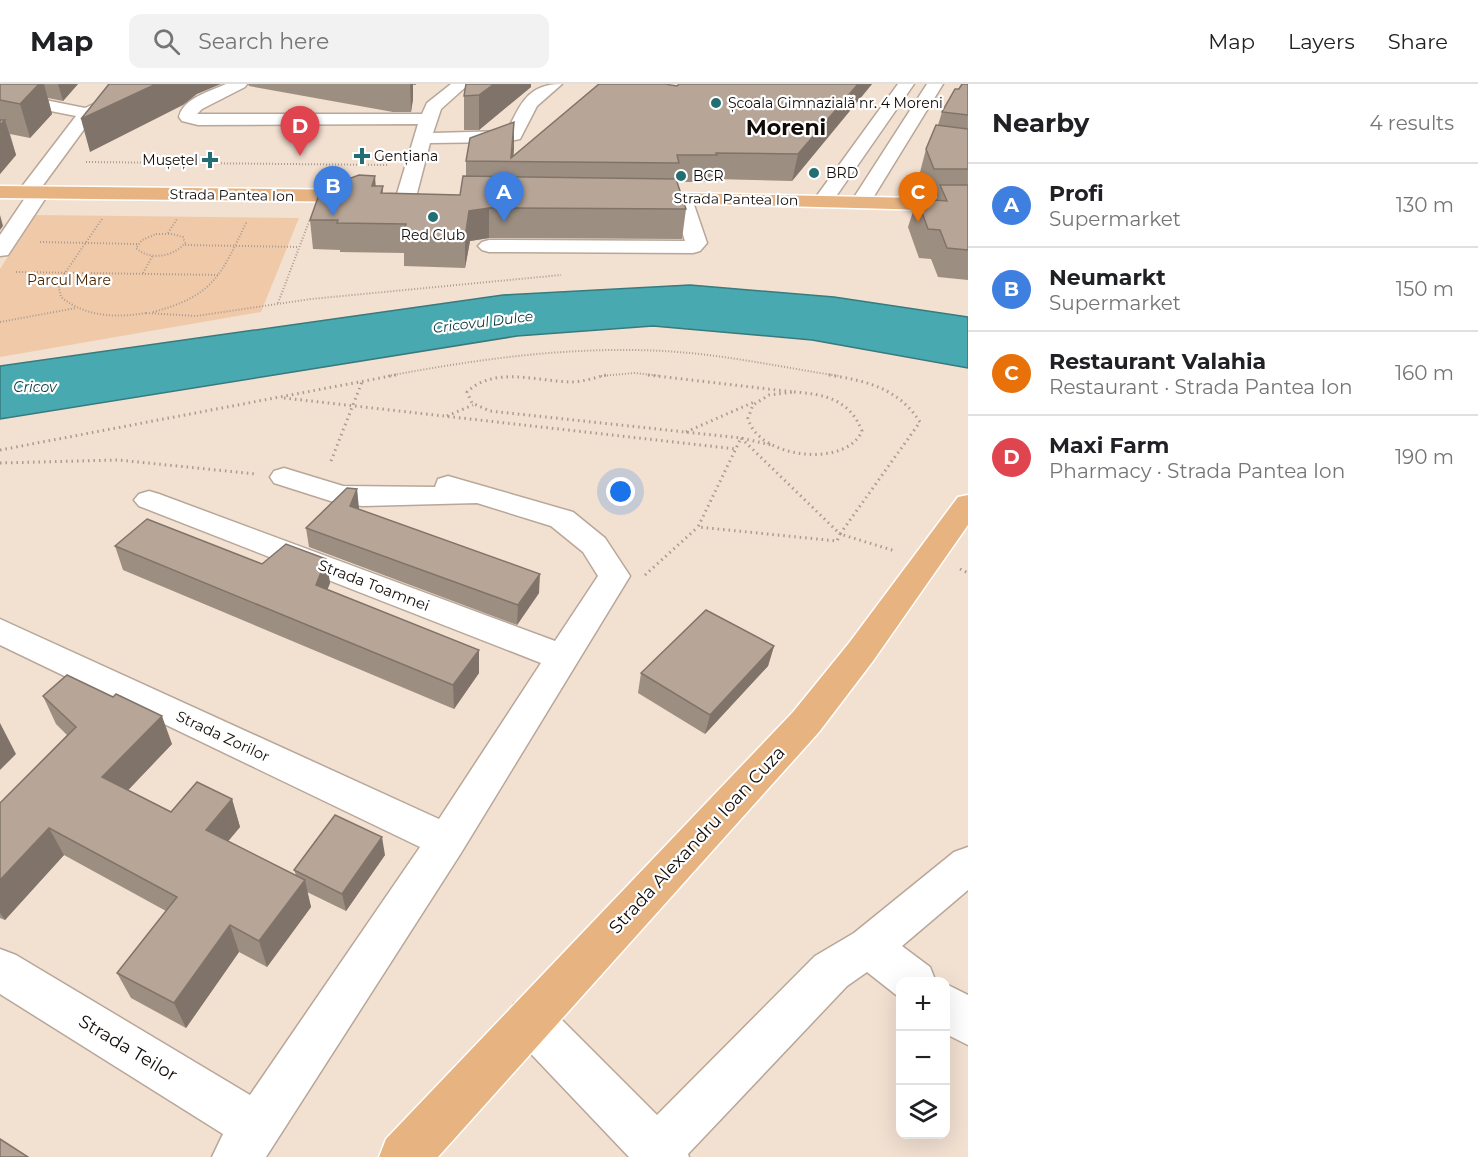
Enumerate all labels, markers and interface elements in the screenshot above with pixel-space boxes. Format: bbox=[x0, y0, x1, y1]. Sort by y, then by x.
search box bbox=[129, 14, 549, 68]
text: Map bbox=[30, 24, 93, 58]
icon: search bbox=[150, 25, 183, 58]
text: Search here bbox=[198, 28, 329, 55]
text: Map bbox=[1208, 29, 1255, 54]
text: Layers bbox=[1288, 29, 1355, 54]
text: Share bbox=[1388, 29, 1448, 54]
place label: Școala Gimnazială nr. 4 Moreni bbox=[728, 94, 943, 113]
marker: Școala Gimnazială nr. 4 Moreni bbox=[709, 96, 723, 110]
pin: D bbox=[280, 106, 320, 156]
text: Nearby bbox=[992, 107, 1089, 139]
text: 4 results bbox=[1369, 111, 1454, 135]
district label: Moreni bbox=[746, 114, 826, 141]
place label: Gențiana bbox=[374, 147, 438, 166]
marker: Gențiana bbox=[355, 149, 369, 163]
place label: Mușețel bbox=[142, 151, 198, 170]
marker: Mușețel bbox=[203, 153, 217, 167]
place label: BRD bbox=[826, 164, 858, 182]
pin: B bbox=[314, 166, 352, 216]
marker: BRD bbox=[807, 166, 821, 180]
place label: BCR bbox=[693, 167, 724, 185]
marker: BCR bbox=[674, 169, 688, 183]
pin: A bbox=[484, 172, 524, 222]
pin: C bbox=[898, 172, 938, 222]
text: Profi bbox=[1049, 180, 1104, 207]
street label: Strada Pantea Ion bbox=[170, 185, 294, 205]
street label: Strada Pantea Ion bbox=[674, 189, 798, 209]
text: A bbox=[1004, 193, 1019, 217]
text: 130 m bbox=[1396, 193, 1454, 217]
text: Supermarket bbox=[1049, 207, 1181, 231]
marker: Red Club bbox=[426, 210, 440, 224]
place label: Red Club bbox=[401, 226, 465, 244]
text: Neumarkt bbox=[1049, 264, 1166, 291]
park label: Parcul Mare bbox=[27, 271, 111, 289]
text: B bbox=[1004, 277, 1019, 301]
text: 150 m bbox=[1396, 277, 1454, 301]
text: Supermarket bbox=[1049, 291, 1181, 315]
water label: Cricovul Dulce bbox=[432, 307, 534, 337]
text: Restaurant Valahia bbox=[1049, 348, 1266, 375]
text: C bbox=[1004, 361, 1019, 385]
text: 160 m bbox=[1395, 361, 1454, 385]
text: Restaurant · Strada Pantea Ion bbox=[1049, 375, 1353, 399]
water label: Cricov bbox=[13, 378, 58, 396]
text: Maxi Farm bbox=[1049, 432, 1169, 459]
text: D bbox=[1003, 445, 1020, 469]
text: 190 m bbox=[1395, 445, 1454, 469]
text: Pharmacy · Strada Pantea Ion bbox=[1049, 459, 1345, 483]
your location bbox=[606, 477, 635, 506]
street label: Strada Toamnei bbox=[316, 555, 432, 615]
street label: Strada Zorilor bbox=[173, 706, 273, 766]
street label: Strada Alexandru Ioan Cuza bbox=[604, 742, 790, 938]
map controls bbox=[896, 977, 950, 1139]
button: + bbox=[896, 977, 950, 1031]
street label: Strada Teilor bbox=[75, 1010, 181, 1086]
button: − bbox=[896, 1031, 950, 1085]
button: layers bbox=[896, 1085, 950, 1139]

